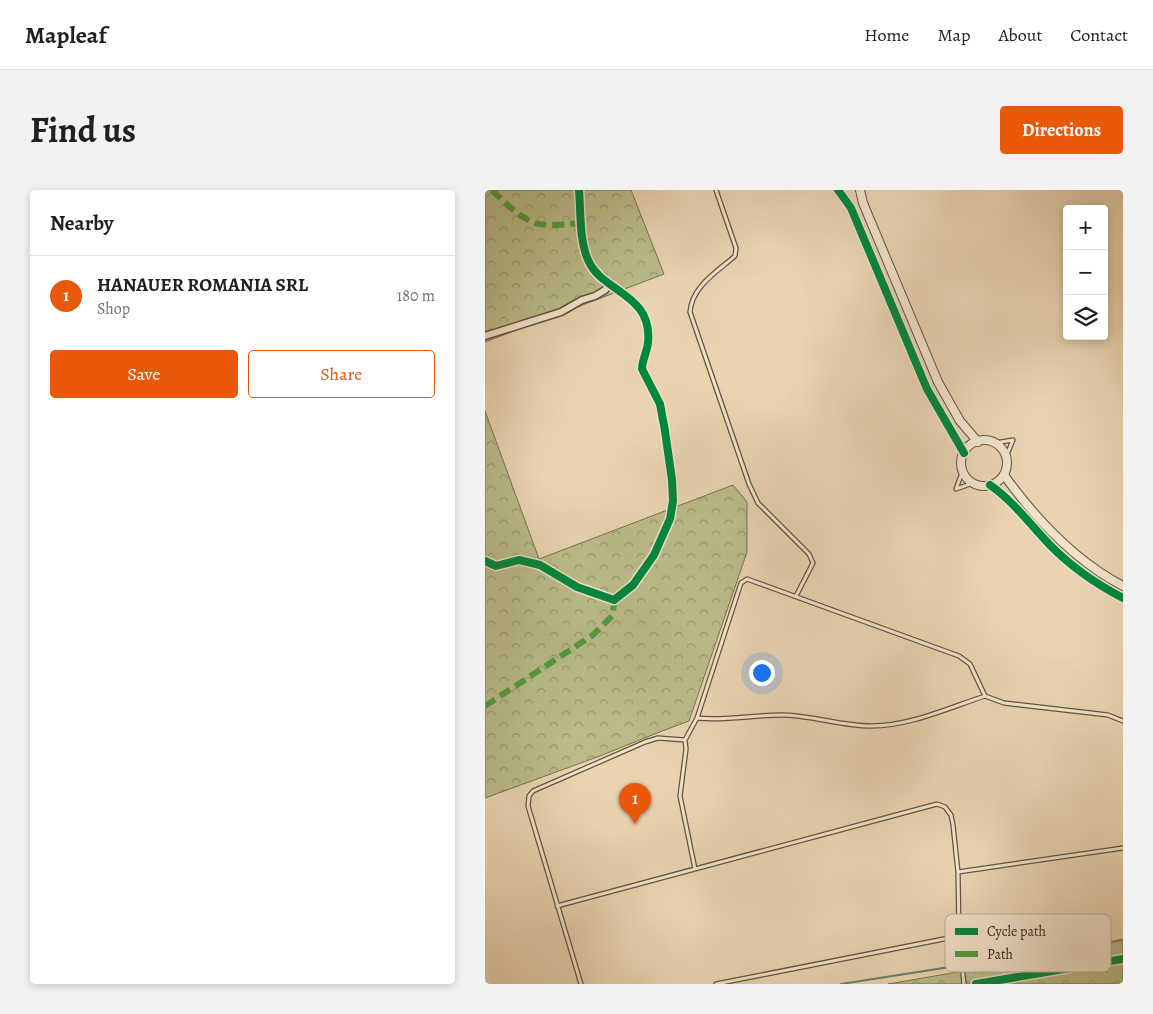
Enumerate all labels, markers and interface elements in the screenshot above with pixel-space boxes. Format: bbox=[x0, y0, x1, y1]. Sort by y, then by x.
text: Mapleaf bbox=[25, 19, 107, 51]
text: Home bbox=[864, 23, 909, 47]
text: Map bbox=[937, 23, 970, 47]
text: About bbox=[998, 23, 1042, 47]
text: Contact bbox=[1070, 23, 1128, 47]
text: Find us bbox=[30, 106, 136, 154]
button: Directions bbox=[1000, 106, 1123, 154]
map controls bbox=[1063, 205, 1108, 340]
button: + bbox=[1063, 205, 1108, 250]
text: Nearby bbox=[50, 209, 113, 237]
button: − bbox=[1063, 250, 1108, 295]
text: HANAUER ROMANIA SRL bbox=[97, 272, 308, 298]
text: 1 bbox=[63, 285, 69, 307]
text: 180 m bbox=[397, 285, 435, 307]
button: layers bbox=[1063, 295, 1108, 340]
text: Shop bbox=[97, 298, 130, 320]
button: Save bbox=[50, 350, 238, 398]
button: Share bbox=[248, 350, 435, 398]
your location bbox=[749, 660, 775, 686]
pin: 1 bbox=[619, 783, 651, 824]
legend bbox=[945, 914, 1111, 972]
text: Cycle path bbox=[987, 922, 1047, 941]
text: Path bbox=[987, 945, 1014, 964]

